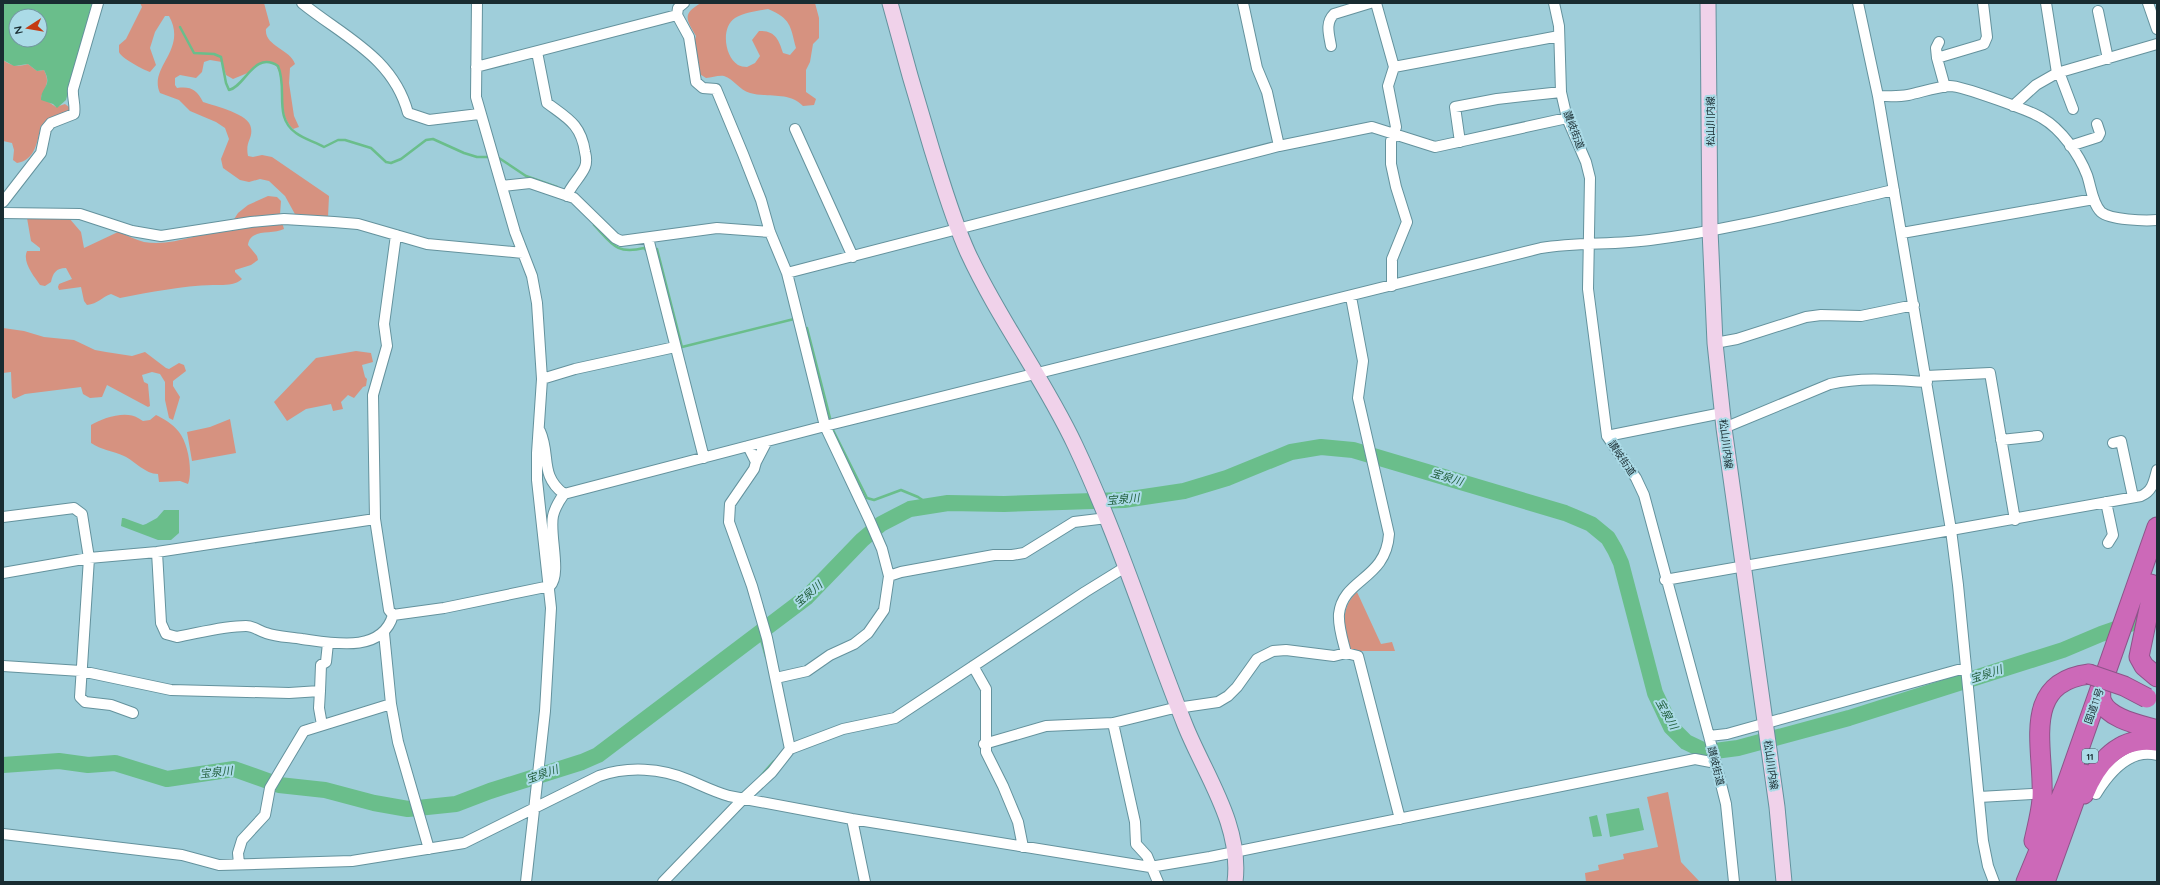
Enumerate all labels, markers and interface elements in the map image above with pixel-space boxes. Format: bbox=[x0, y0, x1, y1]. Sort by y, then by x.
north arrow bbox=[8, 8, 48, 48]
text: N bbox=[11, 25, 26, 35]
street label: 松山川内線 bbox=[1704, 96, 1717, 146]
street label: 讃岐街道 bbox=[1561, 109, 1587, 151]
street label: 松山川内線 bbox=[1717, 418, 1735, 470]
street label: 讃岐街道 bbox=[1605, 438, 1639, 478]
water label: 宝泉川 bbox=[1429, 465, 1466, 489]
water label: 宝泉川 bbox=[1106, 491, 1141, 507]
water label: 宝泉川 bbox=[791, 577, 826, 610]
water label: 宝泉川 bbox=[1968, 662, 2005, 686]
street label: 国道11号 bbox=[2081, 686, 2107, 726]
water label: 宝泉川 bbox=[1653, 696, 1682, 733]
street label: 松山川内線 bbox=[1761, 739, 1781, 791]
street label: 讃岐街道 bbox=[1705, 745, 1727, 787]
road number: 11 bbox=[2082, 749, 2098, 763]
water label: 宝泉川 bbox=[524, 762, 561, 786]
water label: 宝泉川 bbox=[199, 763, 234, 781]

